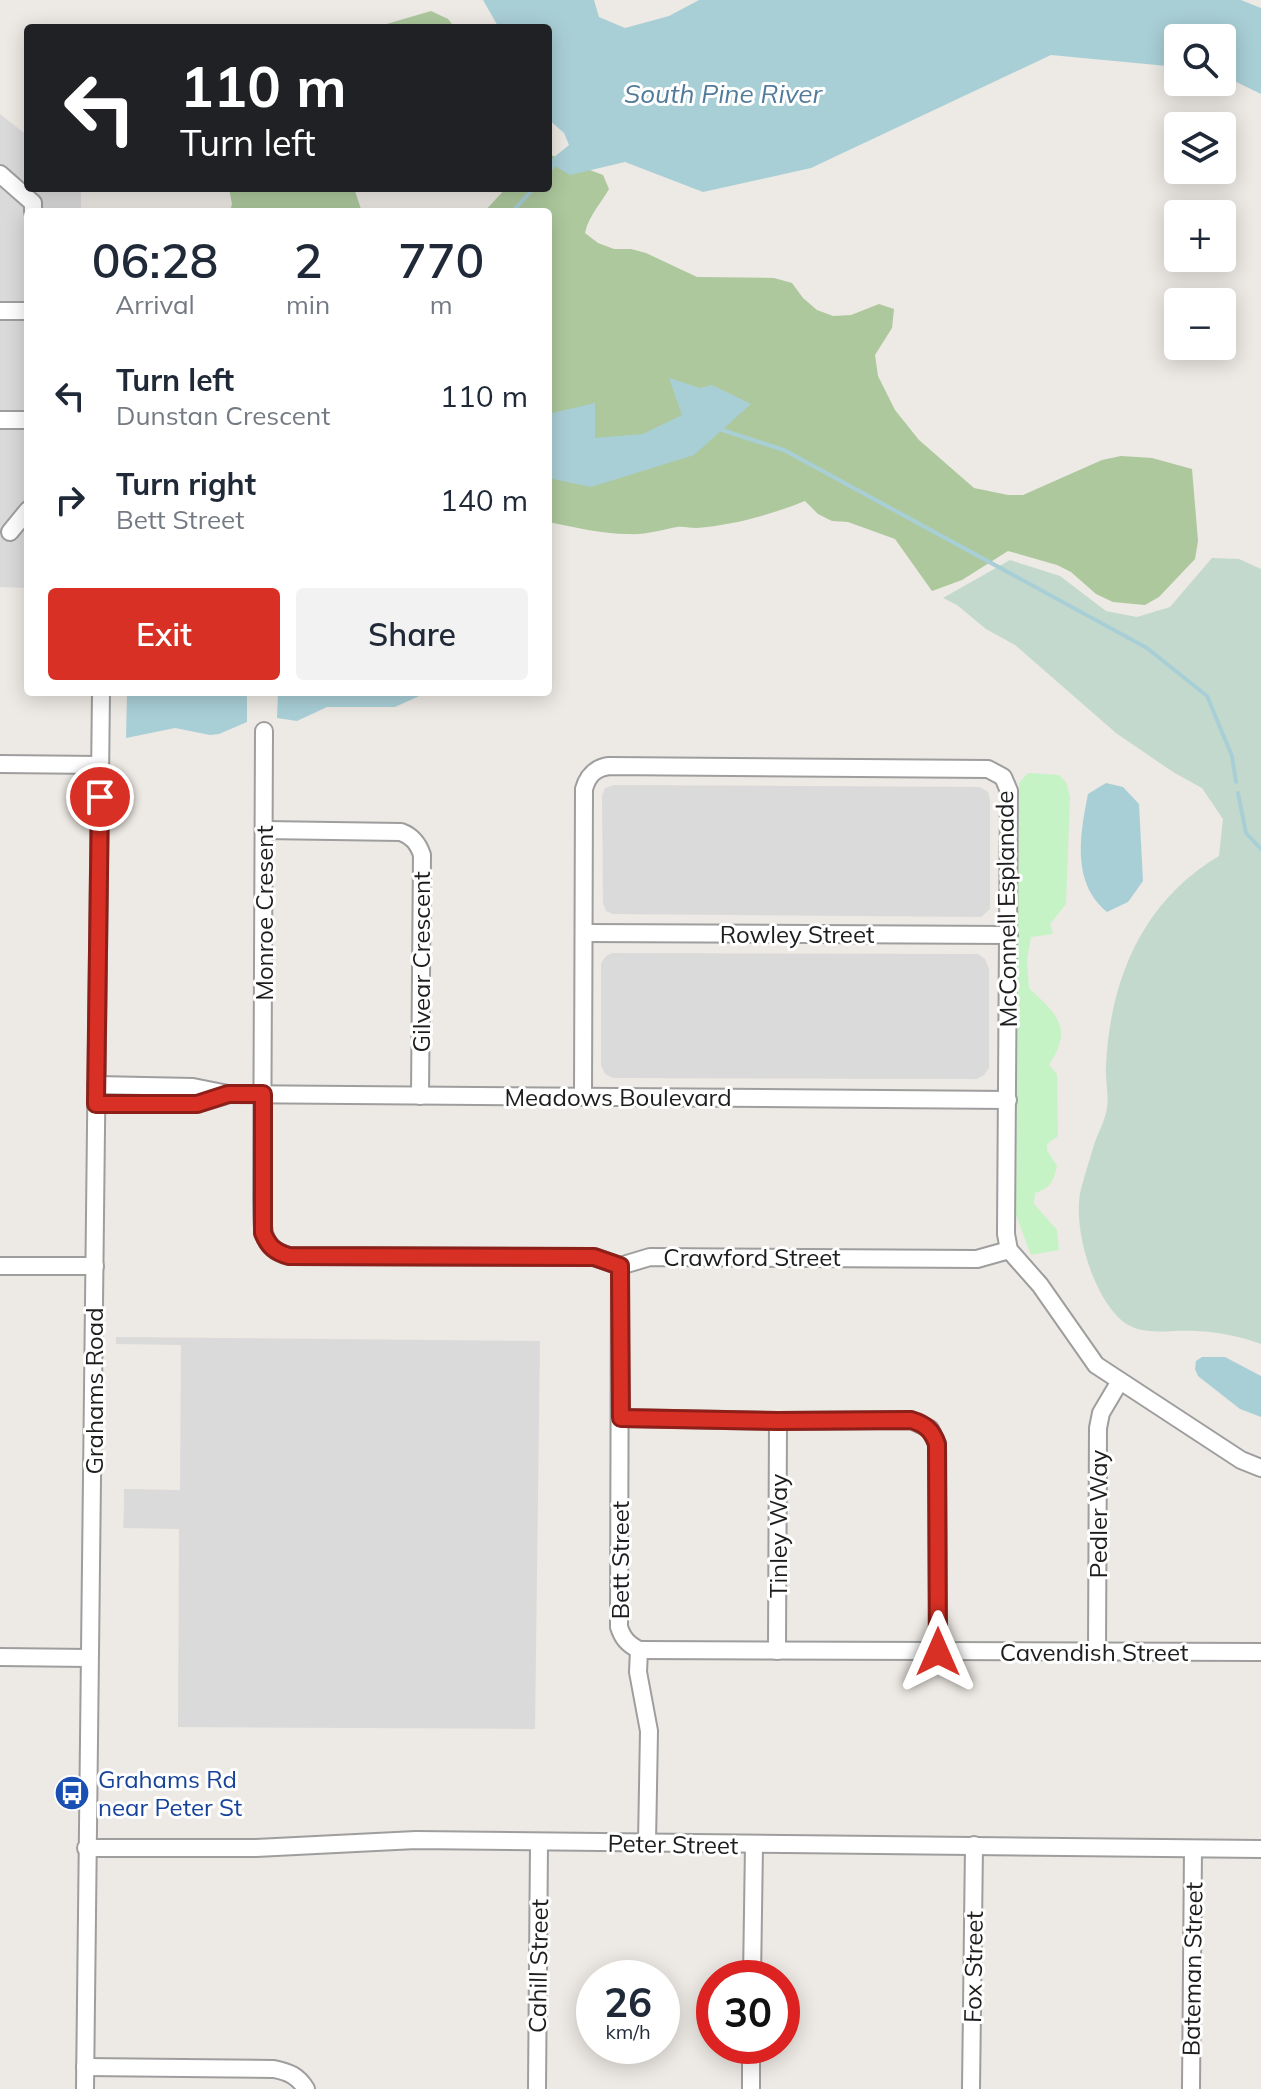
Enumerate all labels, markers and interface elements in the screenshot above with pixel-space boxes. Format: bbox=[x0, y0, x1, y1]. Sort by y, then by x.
map controls bbox=[1164, 24, 1236, 360]
button: search bbox=[1164, 24, 1236, 96]
text: 110 m bbox=[180, 51, 347, 121]
icon: left bbox=[48, 56, 152, 160]
water label: South Pine River bbox=[624, 77, 823, 110]
button: layers bbox=[1164, 112, 1236, 184]
text: Turn left bbox=[180, 120, 316, 165]
button: + bbox=[1164, 200, 1236, 272]
text: 06:28 bbox=[92, 230, 218, 290]
text: 2 bbox=[294, 230, 322, 290]
text: 770 bbox=[398, 230, 484, 290]
text: Arrival bbox=[115, 288, 195, 321]
text: min bbox=[286, 288, 330, 321]
text: m bbox=[430, 288, 453, 321]
button: − bbox=[1164, 288, 1236, 360]
text: Turn left bbox=[116, 361, 234, 399]
icon: left bbox=[48, 374, 92, 418]
text: 110 m bbox=[440, 377, 528, 415]
text: Dunstan Crescent bbox=[116, 399, 330, 432]
text: Turn right bbox=[116, 465, 256, 503]
icon: right bbox=[48, 478, 92, 522]
text: 140 m bbox=[440, 481, 528, 519]
text: Bett Street bbox=[116, 503, 244, 536]
button: Exit bbox=[48, 588, 280, 680]
button: Share bbox=[296, 588, 528, 680]
pin bbox=[66, 763, 134, 831]
icon: arrive bbox=[78, 775, 122, 819]
street label: McConnell Esplanade bbox=[989, 790, 1023, 1028]
street label: Monroe Cresent bbox=[249, 825, 279, 1001]
street label: Gilvear Crescent bbox=[406, 871, 436, 1053]
street label: Rowley Street bbox=[720, 919, 874, 949]
street label: Meadows Boulevard bbox=[504, 1082, 732, 1112]
street label: Crawford Street bbox=[663, 1242, 841, 1272]
street label: Grahams Road bbox=[79, 1307, 109, 1475]
street label: Pedler Way bbox=[1083, 1449, 1113, 1578]
street label: Tinley Way bbox=[763, 1474, 793, 1598]
street label: Bett Street bbox=[605, 1501, 635, 1619]
position arrow bbox=[896, 1610, 980, 1694]
street label: Cavendish Street bbox=[1000, 1637, 1188, 1667]
place label: Grahams Rd near Peter St bbox=[98, 1764, 242, 1822]
bus stop icon: Grahams Rd near Peter St bbox=[53, 1774, 91, 1812]
street label: Peter Street bbox=[607, 1828, 739, 1860]
street label: Bateman Street bbox=[1175, 1882, 1209, 2056]
street label: Cahill Street bbox=[522, 1899, 554, 2033]
street label: Fox Street bbox=[957, 1911, 989, 2023]
speed limit sign: 30 bbox=[696, 1960, 800, 2064]
text: 26 bbox=[604, 1977, 652, 2027]
text: km/h bbox=[605, 2019, 651, 2044]

